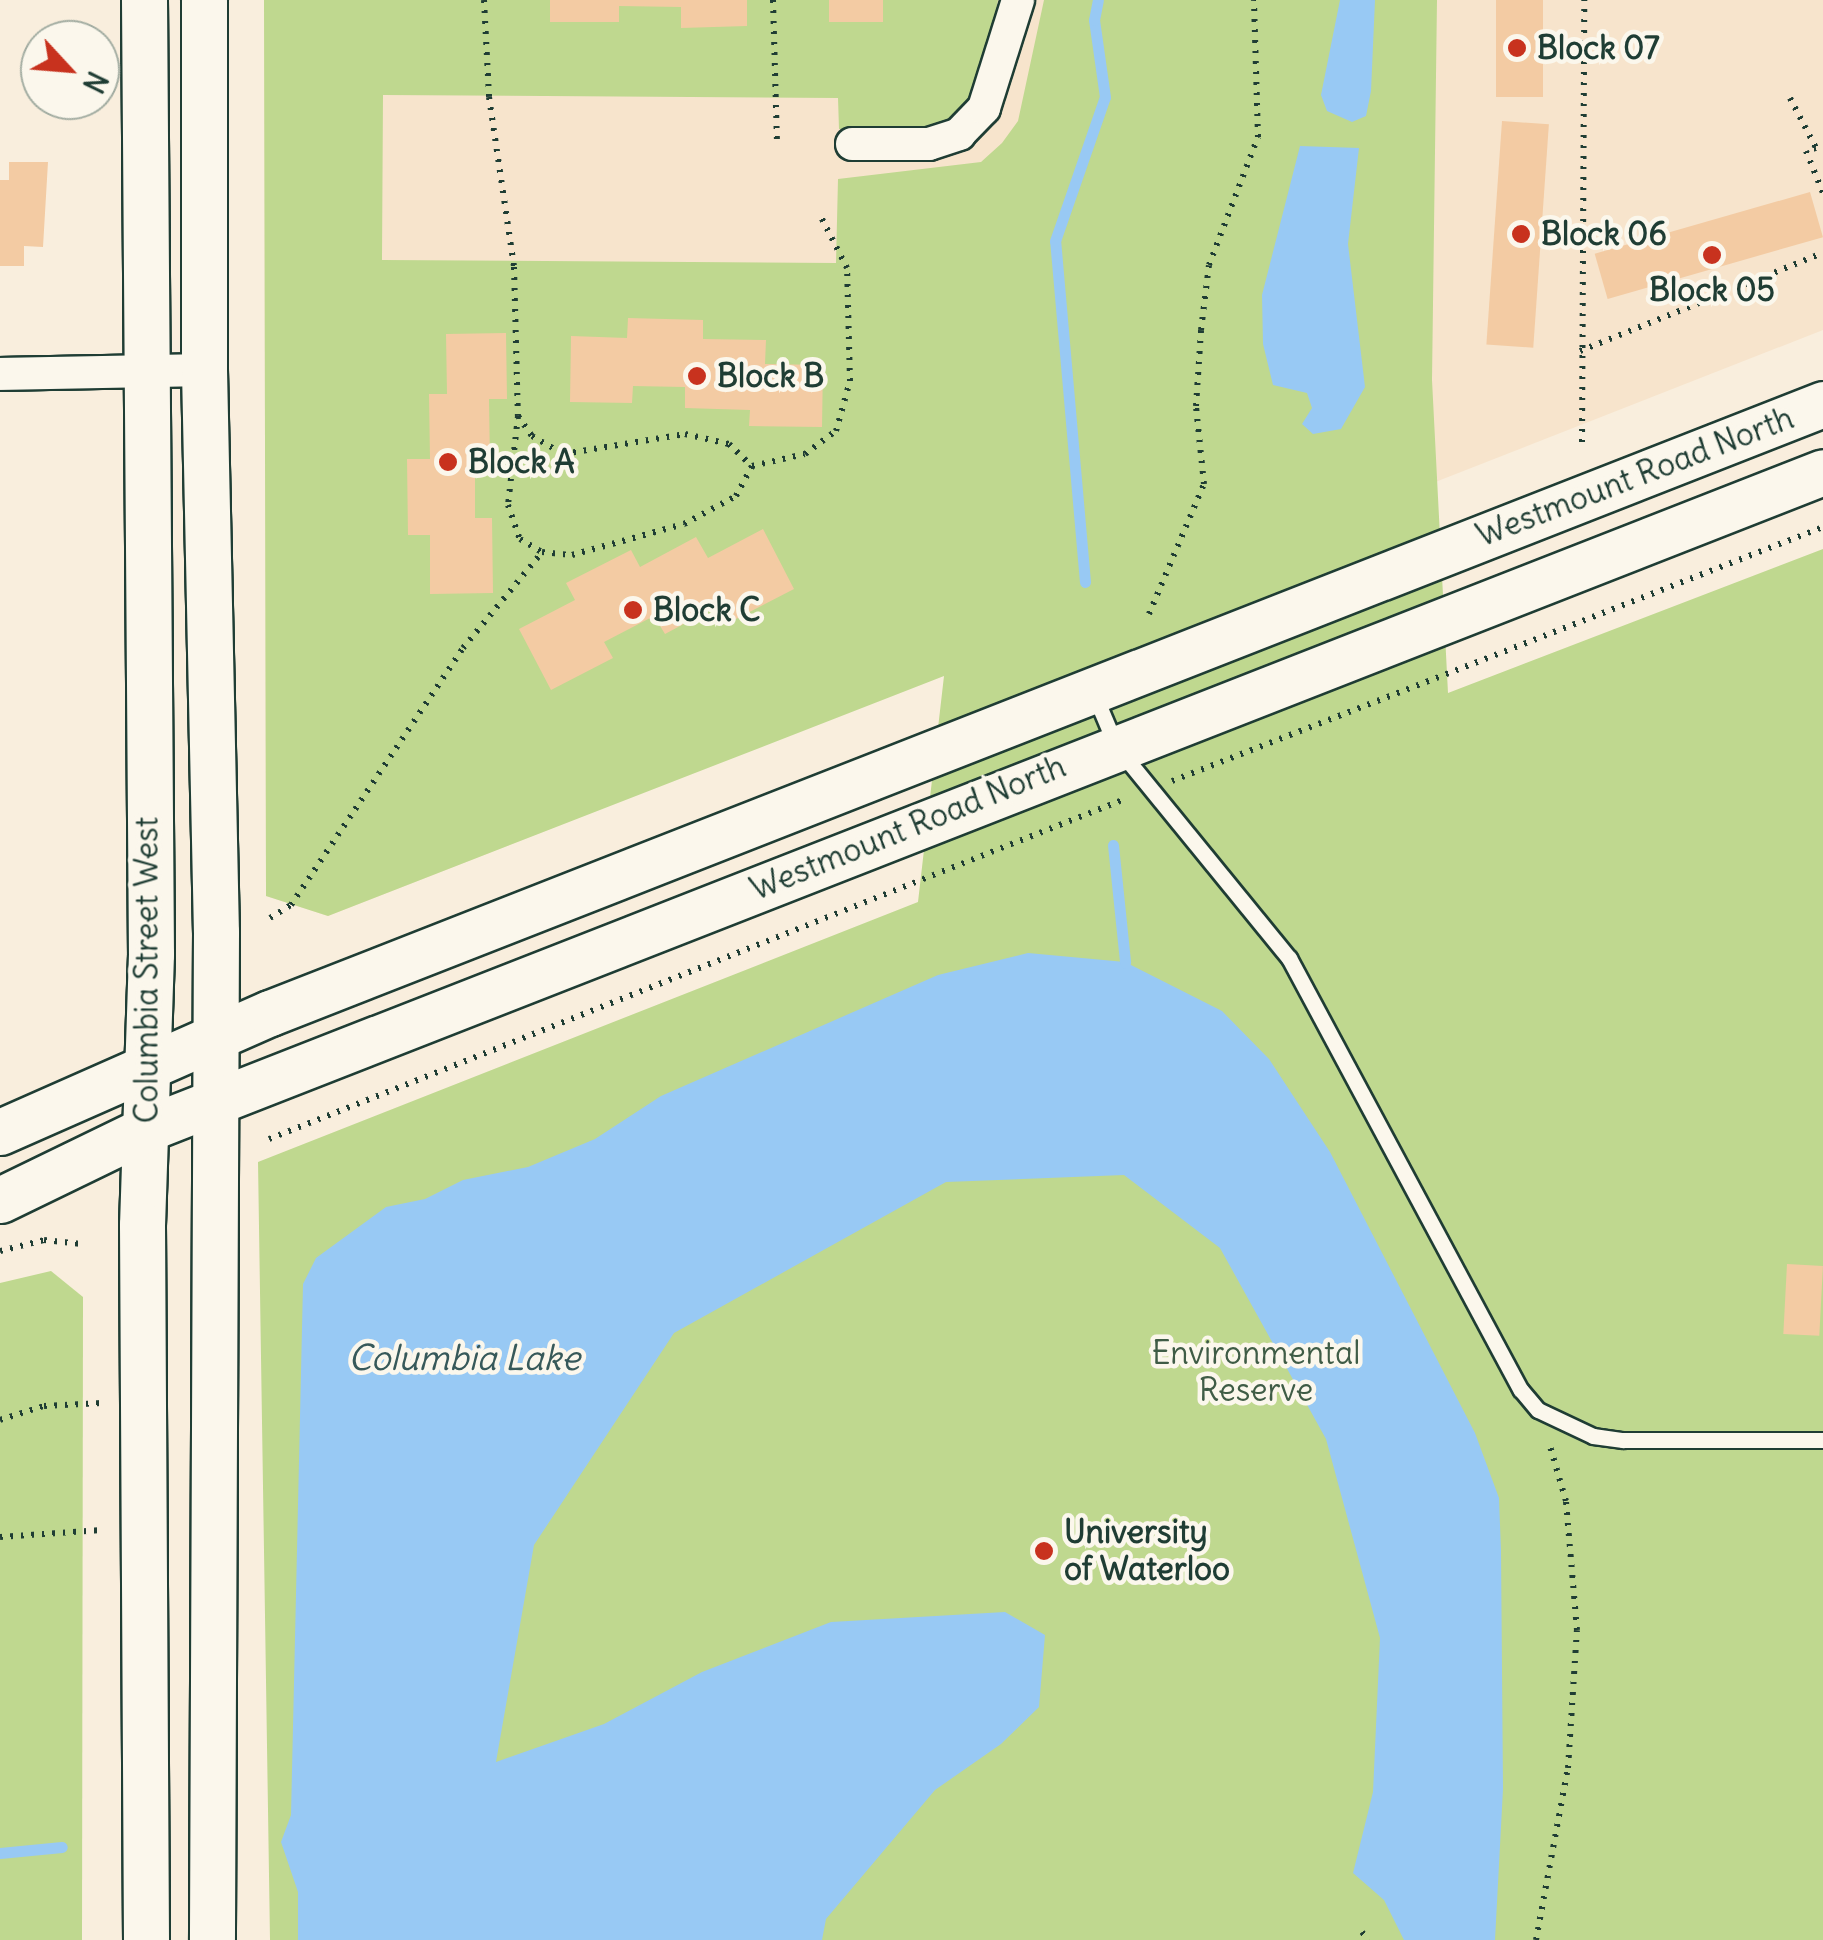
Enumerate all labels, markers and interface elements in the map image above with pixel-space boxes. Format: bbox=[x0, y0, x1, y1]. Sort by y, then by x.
north arrow bbox=[20, 20, 120, 120]
place label: Block 07 bbox=[1537, 29, 1660, 67]
marker: Block 07 bbox=[1506, 37, 1528, 59]
text: N bbox=[75, 66, 116, 99]
place label: Block 06 bbox=[1541, 215, 1667, 253]
marker: Block 06 bbox=[1510, 223, 1532, 245]
marker: Block 05 bbox=[1701, 244, 1723, 266]
place label: Block 05 bbox=[1649, 271, 1775, 309]
place label: Block B bbox=[717, 357, 824, 395]
marker: Block B bbox=[686, 365, 708, 387]
street label: Westmount Road North bbox=[1471, 399, 1799, 555]
place label: Block A bbox=[468, 443, 575, 481]
marker: Block A bbox=[437, 451, 459, 473]
place label: Block C bbox=[653, 591, 760, 629]
marker: Block C bbox=[622, 599, 644, 621]
street label: Westmount Road North bbox=[745, 747, 1071, 909]
street label: Columbia Street West bbox=[128, 817, 166, 1123]
park label: Environmental Reserve bbox=[1152, 1335, 1360, 1410]
water label: Columbia Lake bbox=[348, 1336, 580, 1378]
place label: University of Waterloo bbox=[1064, 1514, 1230, 1589]
marker: University of Waterloo bbox=[1033, 1540, 1055, 1562]

